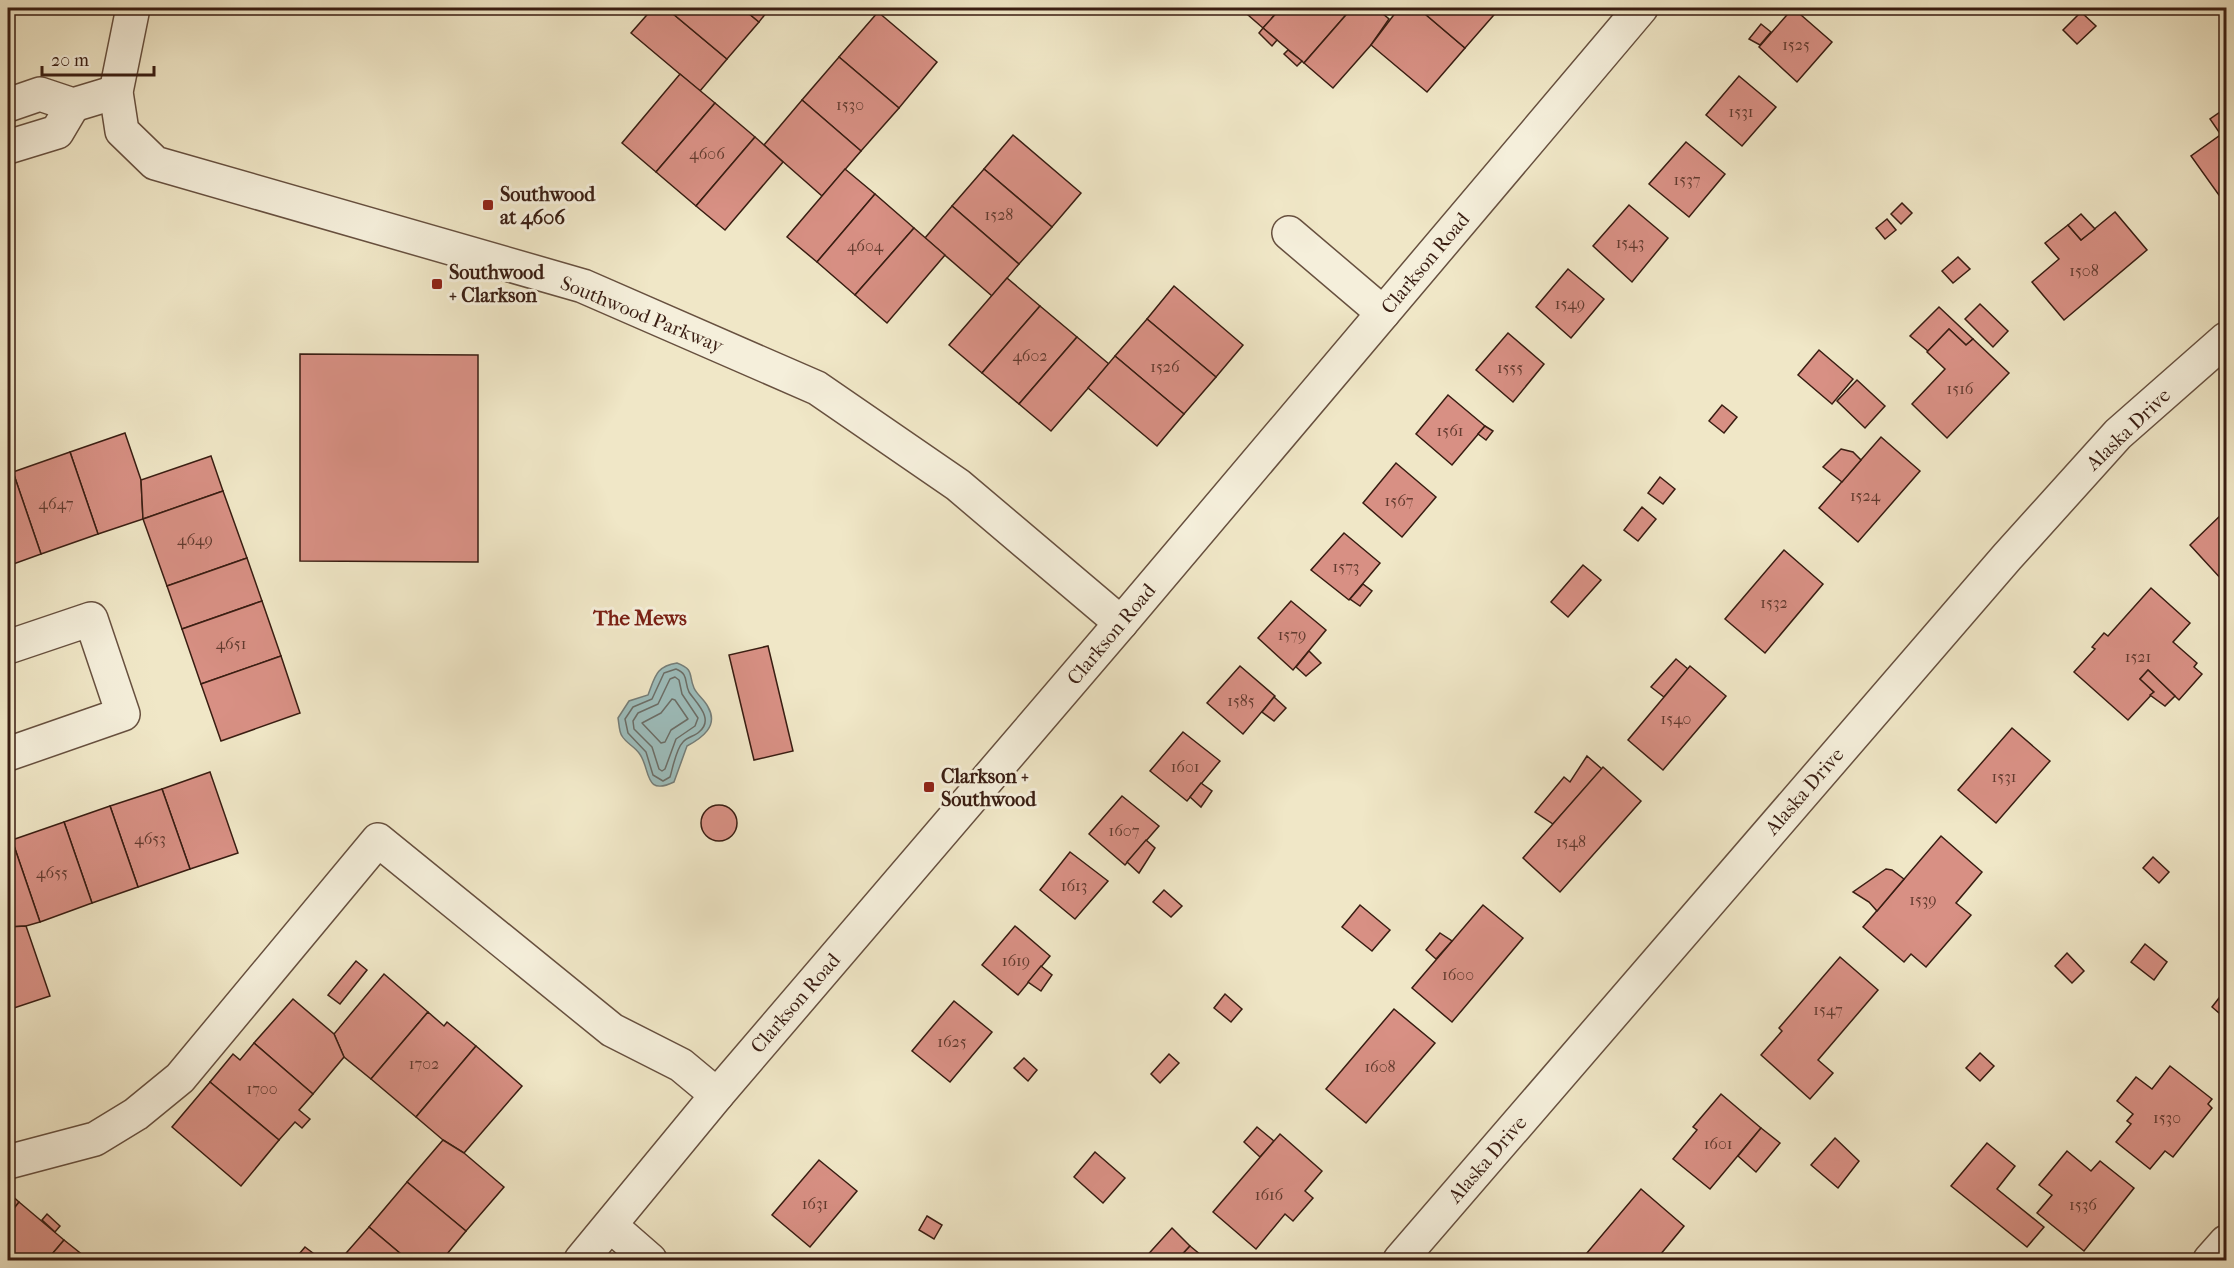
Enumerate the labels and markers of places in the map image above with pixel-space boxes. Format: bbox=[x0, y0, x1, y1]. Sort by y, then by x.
place label: Southwood at 4606 bbox=[500, 183, 596, 230]
marker: Southwood at 4606 bbox=[481, 198, 495, 212]
place label: Southwood + Clarkson bbox=[449, 261, 545, 307]
marker: Southwood + Clarkson bbox=[430, 277, 444, 291]
place label: Clarkson + Southwood bbox=[941, 765, 1037, 811]
marker: Clarkson + Southwood bbox=[922, 780, 936, 794]

